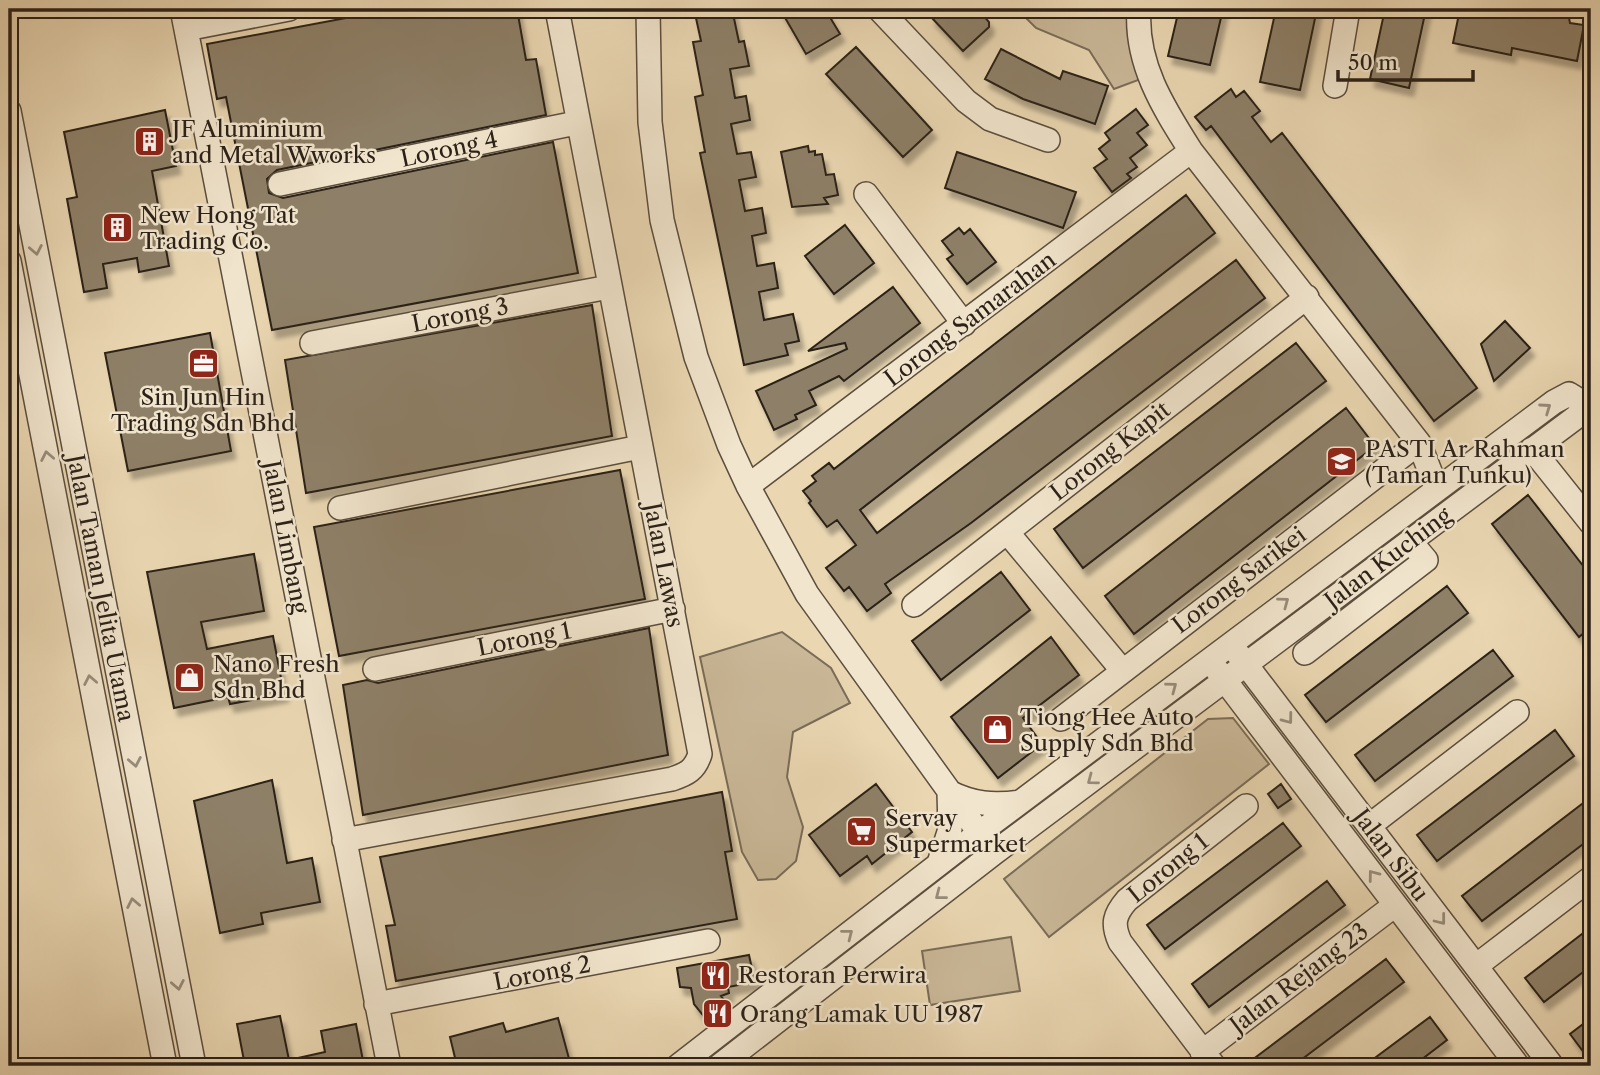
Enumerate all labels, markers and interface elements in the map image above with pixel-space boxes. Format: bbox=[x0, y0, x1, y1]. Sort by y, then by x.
scale bar bbox=[1338, 38, 1472, 82]
text: 50 m bbox=[1348, 50, 1398, 75]
place label: JF Aluminium and Metal Wworks bbox=[169, 115, 376, 169]
building icon: JF Aluminium and Metal Wworks bbox=[132, 125, 166, 159]
street label: Lorong 4 bbox=[398, 125, 500, 173]
place label: New Hong Tat Trading Co. bbox=[140, 201, 296, 255]
building icon: New Hong Tat Trading Co. bbox=[100, 211, 134, 245]
one-way arrow bbox=[27, 244, 42, 256]
street label: Lorong Samarahan bbox=[879, 245, 1061, 393]
street label: Lorong 3 bbox=[409, 292, 511, 338]
office icon: Sin Jun Hin Trading Sdn Bhd bbox=[186, 346, 220, 380]
place label: Sin Jun Hin Trading Sdn Bhd bbox=[111, 383, 295, 437]
street label: Lorong Kapit bbox=[1044, 395, 1176, 507]
one-way arrow bbox=[1538, 404, 1551, 416]
place label: PASTI Ar Rahman (Taman Tunku) bbox=[1365, 435, 1565, 489]
school or university icon: PASTI Ar Rahman (Taman Tunku) bbox=[1325, 445, 1359, 479]
street label: Jalan Taman Jelita Utama bbox=[61, 449, 141, 725]
one-way arrow bbox=[40, 450, 55, 462]
street label: Jalan Limbang bbox=[257, 455, 315, 617]
street label: Jalan Lawas bbox=[638, 497, 690, 630]
street label: Jalan Kuching bbox=[1317, 501, 1458, 617]
street label: Lorong Sarikei bbox=[1167, 521, 1311, 639]
one-way arrow bbox=[1277, 598, 1289, 611]
street label: Lorong 1 bbox=[475, 616, 574, 662]
place label: Nano Fresh Sdn Bhd bbox=[213, 650, 340, 704]
shop icon: Nano Fresh Sdn Bhd bbox=[173, 660, 207, 694]
one-way arrow bbox=[83, 674, 98, 686]
one-way arrow bbox=[1164, 683, 1177, 695]
place label: Tiong Hee Auto Supply Sdn Bhd bbox=[1020, 703, 1194, 757]
one-way arrow bbox=[1279, 711, 1292, 724]
shop icon: Tiong Hee Auto Supply Sdn Bhd bbox=[980, 713, 1014, 747]
one-way arrow bbox=[126, 756, 141, 768]
one-way arrow bbox=[1087, 772, 1100, 784]
street label: Jalan Sibu bbox=[1345, 801, 1435, 907]
place label: Servay Supermarket bbox=[885, 804, 1026, 858]
supermarket icon: Servay Supermarket bbox=[845, 814, 879, 848]
street label: Lorong 1 bbox=[1122, 827, 1214, 909]
one-way arrow bbox=[1368, 870, 1381, 883]
one-way arrow bbox=[935, 887, 948, 900]
one-way arrow bbox=[127, 897, 142, 909]
one-way arrow bbox=[1432, 912, 1445, 924]
street label: Jalan Rejang 23 bbox=[1222, 917, 1374, 1041]
one-way arrow bbox=[840, 930, 852, 943]
street label: Lorong 2 bbox=[491, 950, 593, 996]
restaurant icon: Restoran Perwira bbox=[698, 958, 732, 992]
place label: Restoran Perwira bbox=[738, 961, 928, 989]
one-way arrow bbox=[170, 979, 185, 991]
restaurant icon: Orang Lamak UU 1987 bbox=[700, 997, 734, 1031]
place label: Orang Lamak UU 1987 bbox=[740, 1000, 984, 1028]

